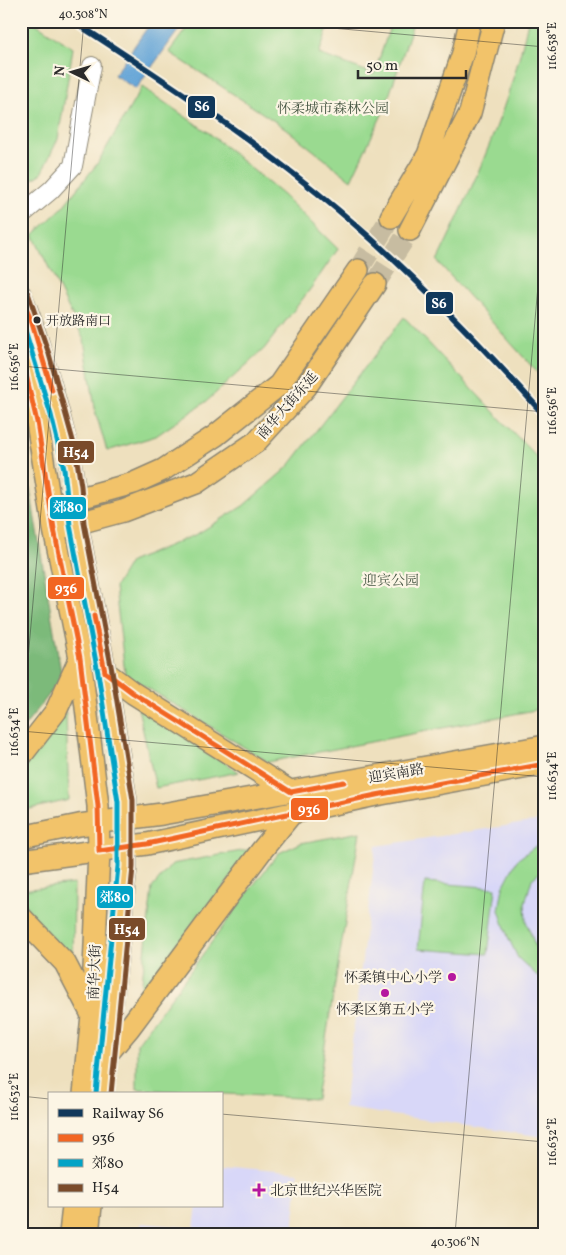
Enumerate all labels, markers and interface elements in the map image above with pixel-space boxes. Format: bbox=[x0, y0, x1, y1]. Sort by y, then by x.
text: 40.308°N bbox=[58, 7, 108, 23]
text: 116.638°E bbox=[545, 22, 561, 70]
north arrow bbox=[48, 48, 98, 98]
scale bar bbox=[358, 48, 466, 80]
text: 50 m bbox=[366, 56, 398, 77]
text: N bbox=[51, 65, 70, 77]
line badge: S6 bbox=[187, 95, 216, 119]
text: S6 bbox=[194, 98, 210, 117]
park label: 怀柔城市森林公园 bbox=[277, 100, 389, 119]
line badge: S6 bbox=[425, 291, 454, 315]
text: S6 bbox=[431, 295, 447, 314]
place label: 开放路南口 bbox=[46, 313, 111, 331]
marker: 开放路南口 bbox=[32, 315, 42, 325]
text: 116.636°E bbox=[7, 343, 23, 391]
street label: 南华大街东延 bbox=[253, 368, 323, 444]
text: 116.636°E bbox=[545, 387, 561, 435]
line badge: H54 bbox=[57, 440, 95, 464]
text: H54 bbox=[63, 444, 90, 463]
line badge: 郊80 bbox=[49, 496, 87, 520]
text: 郊80 bbox=[53, 499, 83, 518]
park label: 迎宾公园 bbox=[363, 572, 419, 591]
line badge: 936 bbox=[47, 576, 85, 600]
text: 936 bbox=[55, 580, 78, 599]
text: 116.634°E bbox=[7, 708, 23, 756]
text: 116.634°E bbox=[545, 752, 561, 800]
street label: 迎宾南路 bbox=[367, 760, 425, 789]
line badge: 936 bbox=[290, 797, 329, 821]
text: 936 bbox=[298, 801, 321, 820]
line badge: 郊80 bbox=[96, 885, 134, 909]
text: 郊80 bbox=[100, 889, 130, 908]
line badge: H54 bbox=[108, 917, 146, 941]
text: H54 bbox=[114, 921, 141, 940]
street label: 南华大街 bbox=[85, 944, 106, 1000]
place label: 怀柔镇中心小学 bbox=[344, 969, 442, 988]
marker: 怀柔镇中心小学 bbox=[446, 971, 458, 983]
marker: 怀柔区第五小学 bbox=[379, 987, 391, 999]
place label: 怀柔区第五小学 bbox=[336, 1001, 434, 1020]
text: 116.632°E bbox=[7, 1073, 23, 1121]
legend bbox=[48, 1092, 222, 1208]
text: Railway S6 bbox=[92, 1104, 164, 1125]
text: 116.632°E bbox=[545, 1118, 561, 1166]
text: 936 bbox=[92, 1128, 115, 1149]
text: 郊80 bbox=[92, 1154, 124, 1175]
text: H54 bbox=[92, 1178, 120, 1199]
place label: 北京世纪兴华医院 bbox=[270, 1182, 382, 1201]
marker: 北京世纪兴华医院 bbox=[252, 1183, 266, 1197]
text: 40.306°N bbox=[430, 1235, 480, 1251]

